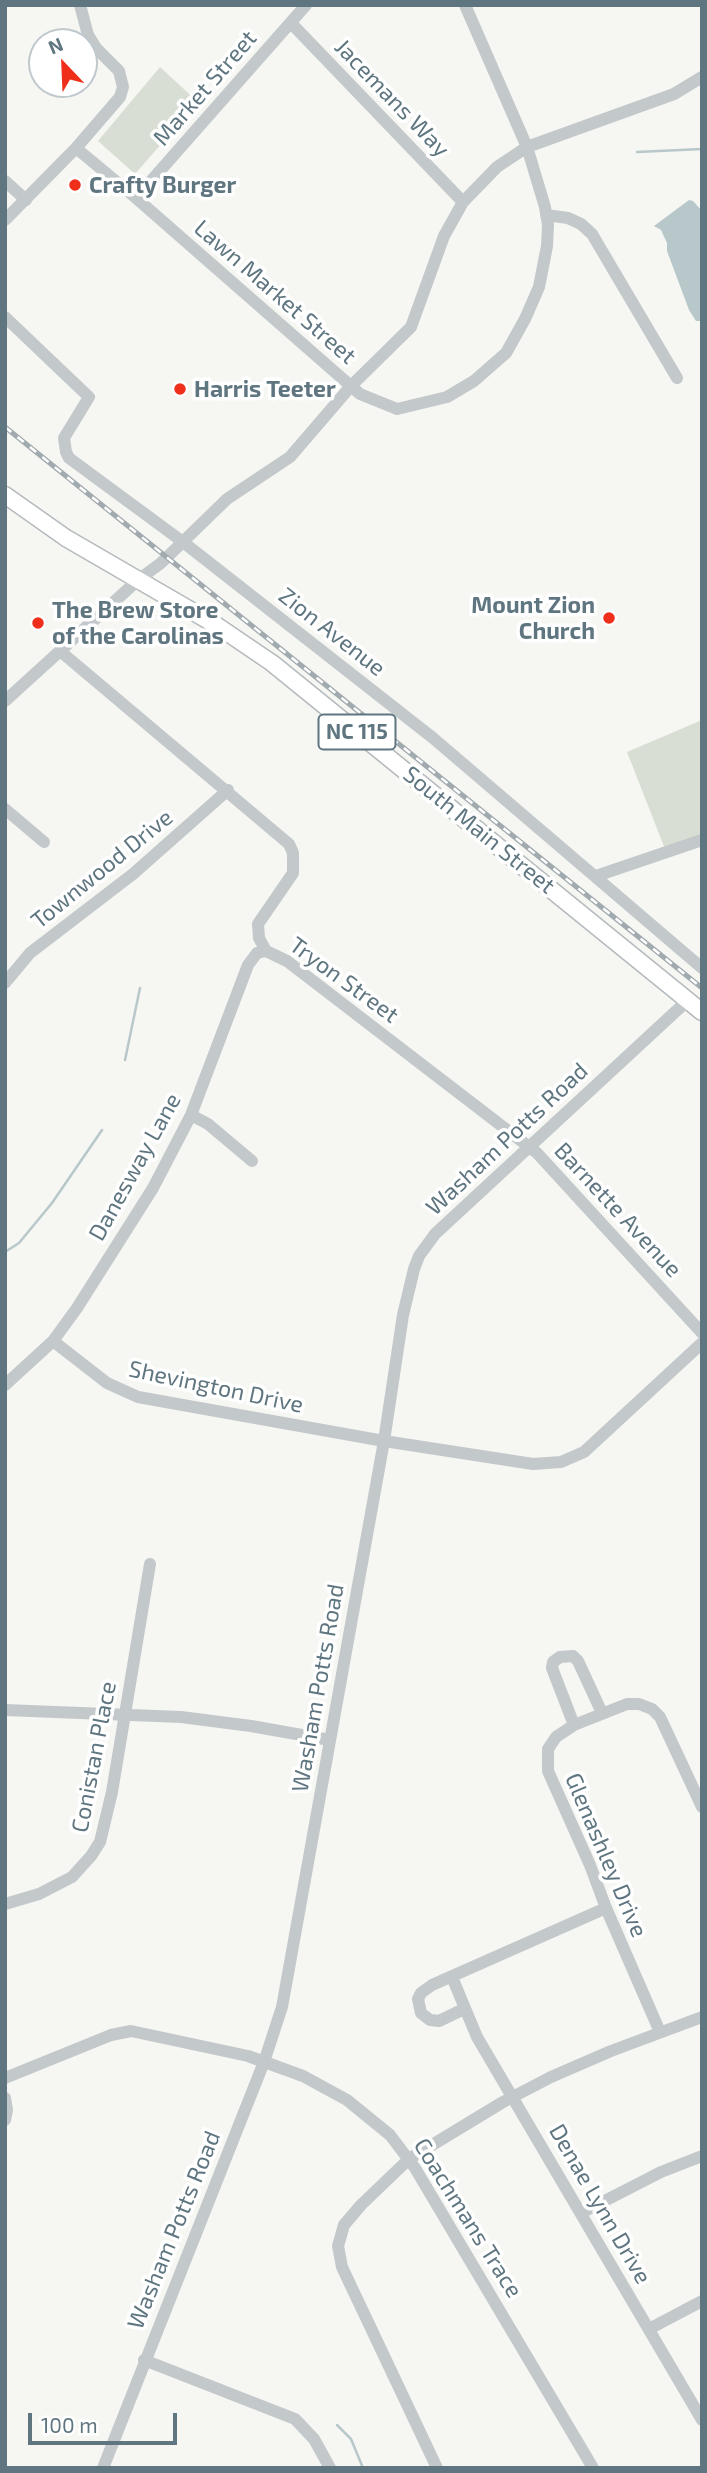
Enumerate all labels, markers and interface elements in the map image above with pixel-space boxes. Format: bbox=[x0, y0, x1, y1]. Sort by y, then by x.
street label: Market Street bbox=[147, 25, 263, 151]
north arrow bbox=[28, 28, 98, 98]
text: N bbox=[45, 32, 66, 58]
street label: Jacemans Way bbox=[329, 33, 455, 163]
place label: Crafty Burger bbox=[89, 171, 236, 199]
marker: Crafty Burger bbox=[67, 177, 83, 193]
street label: Lawn Market Street bbox=[188, 214, 362, 370]
place label: Harris Teeter bbox=[194, 375, 336, 403]
marker: Harris Teeter bbox=[172, 381, 188, 397]
street label: Zion Avenue bbox=[273, 582, 391, 682]
place label: Mount Zion Church bbox=[471, 591, 595, 645]
place label: The Brew Store of the Carolinas bbox=[52, 596, 224, 650]
marker: Mount Zion Church bbox=[601, 610, 617, 626]
marker: The Brew Store of the Carolinas bbox=[30, 615, 46, 631]
road number: NC 115 bbox=[318, 714, 396, 750]
street label: South Main Street bbox=[398, 760, 560, 900]
street label: Townwood Drive bbox=[26, 804, 178, 934]
street label: Tryon Street bbox=[284, 931, 404, 1029]
street label: Washam Potts Road bbox=[420, 1057, 594, 1221]
street label: Danesway Lane bbox=[83, 1088, 187, 1246]
street label: Barnette Avenue bbox=[549, 1137, 687, 1283]
street label: Shevington Drive bbox=[126, 1355, 306, 1419]
street label: Washam Potts Road bbox=[286, 1582, 350, 1794]
street label: Conistan Place bbox=[66, 1679, 122, 1835]
street label: Glenashley Drive bbox=[559, 1769, 653, 1941]
street label: Denae Lynn Drive bbox=[543, 2119, 657, 2289]
street label: Washam Potts Road bbox=[122, 2127, 226, 2333]
street label: Coachmans Trace bbox=[408, 2133, 528, 2303]
scale bar bbox=[32, 2400, 180, 2444]
text: 100 m bbox=[41, 2412, 98, 2437]

